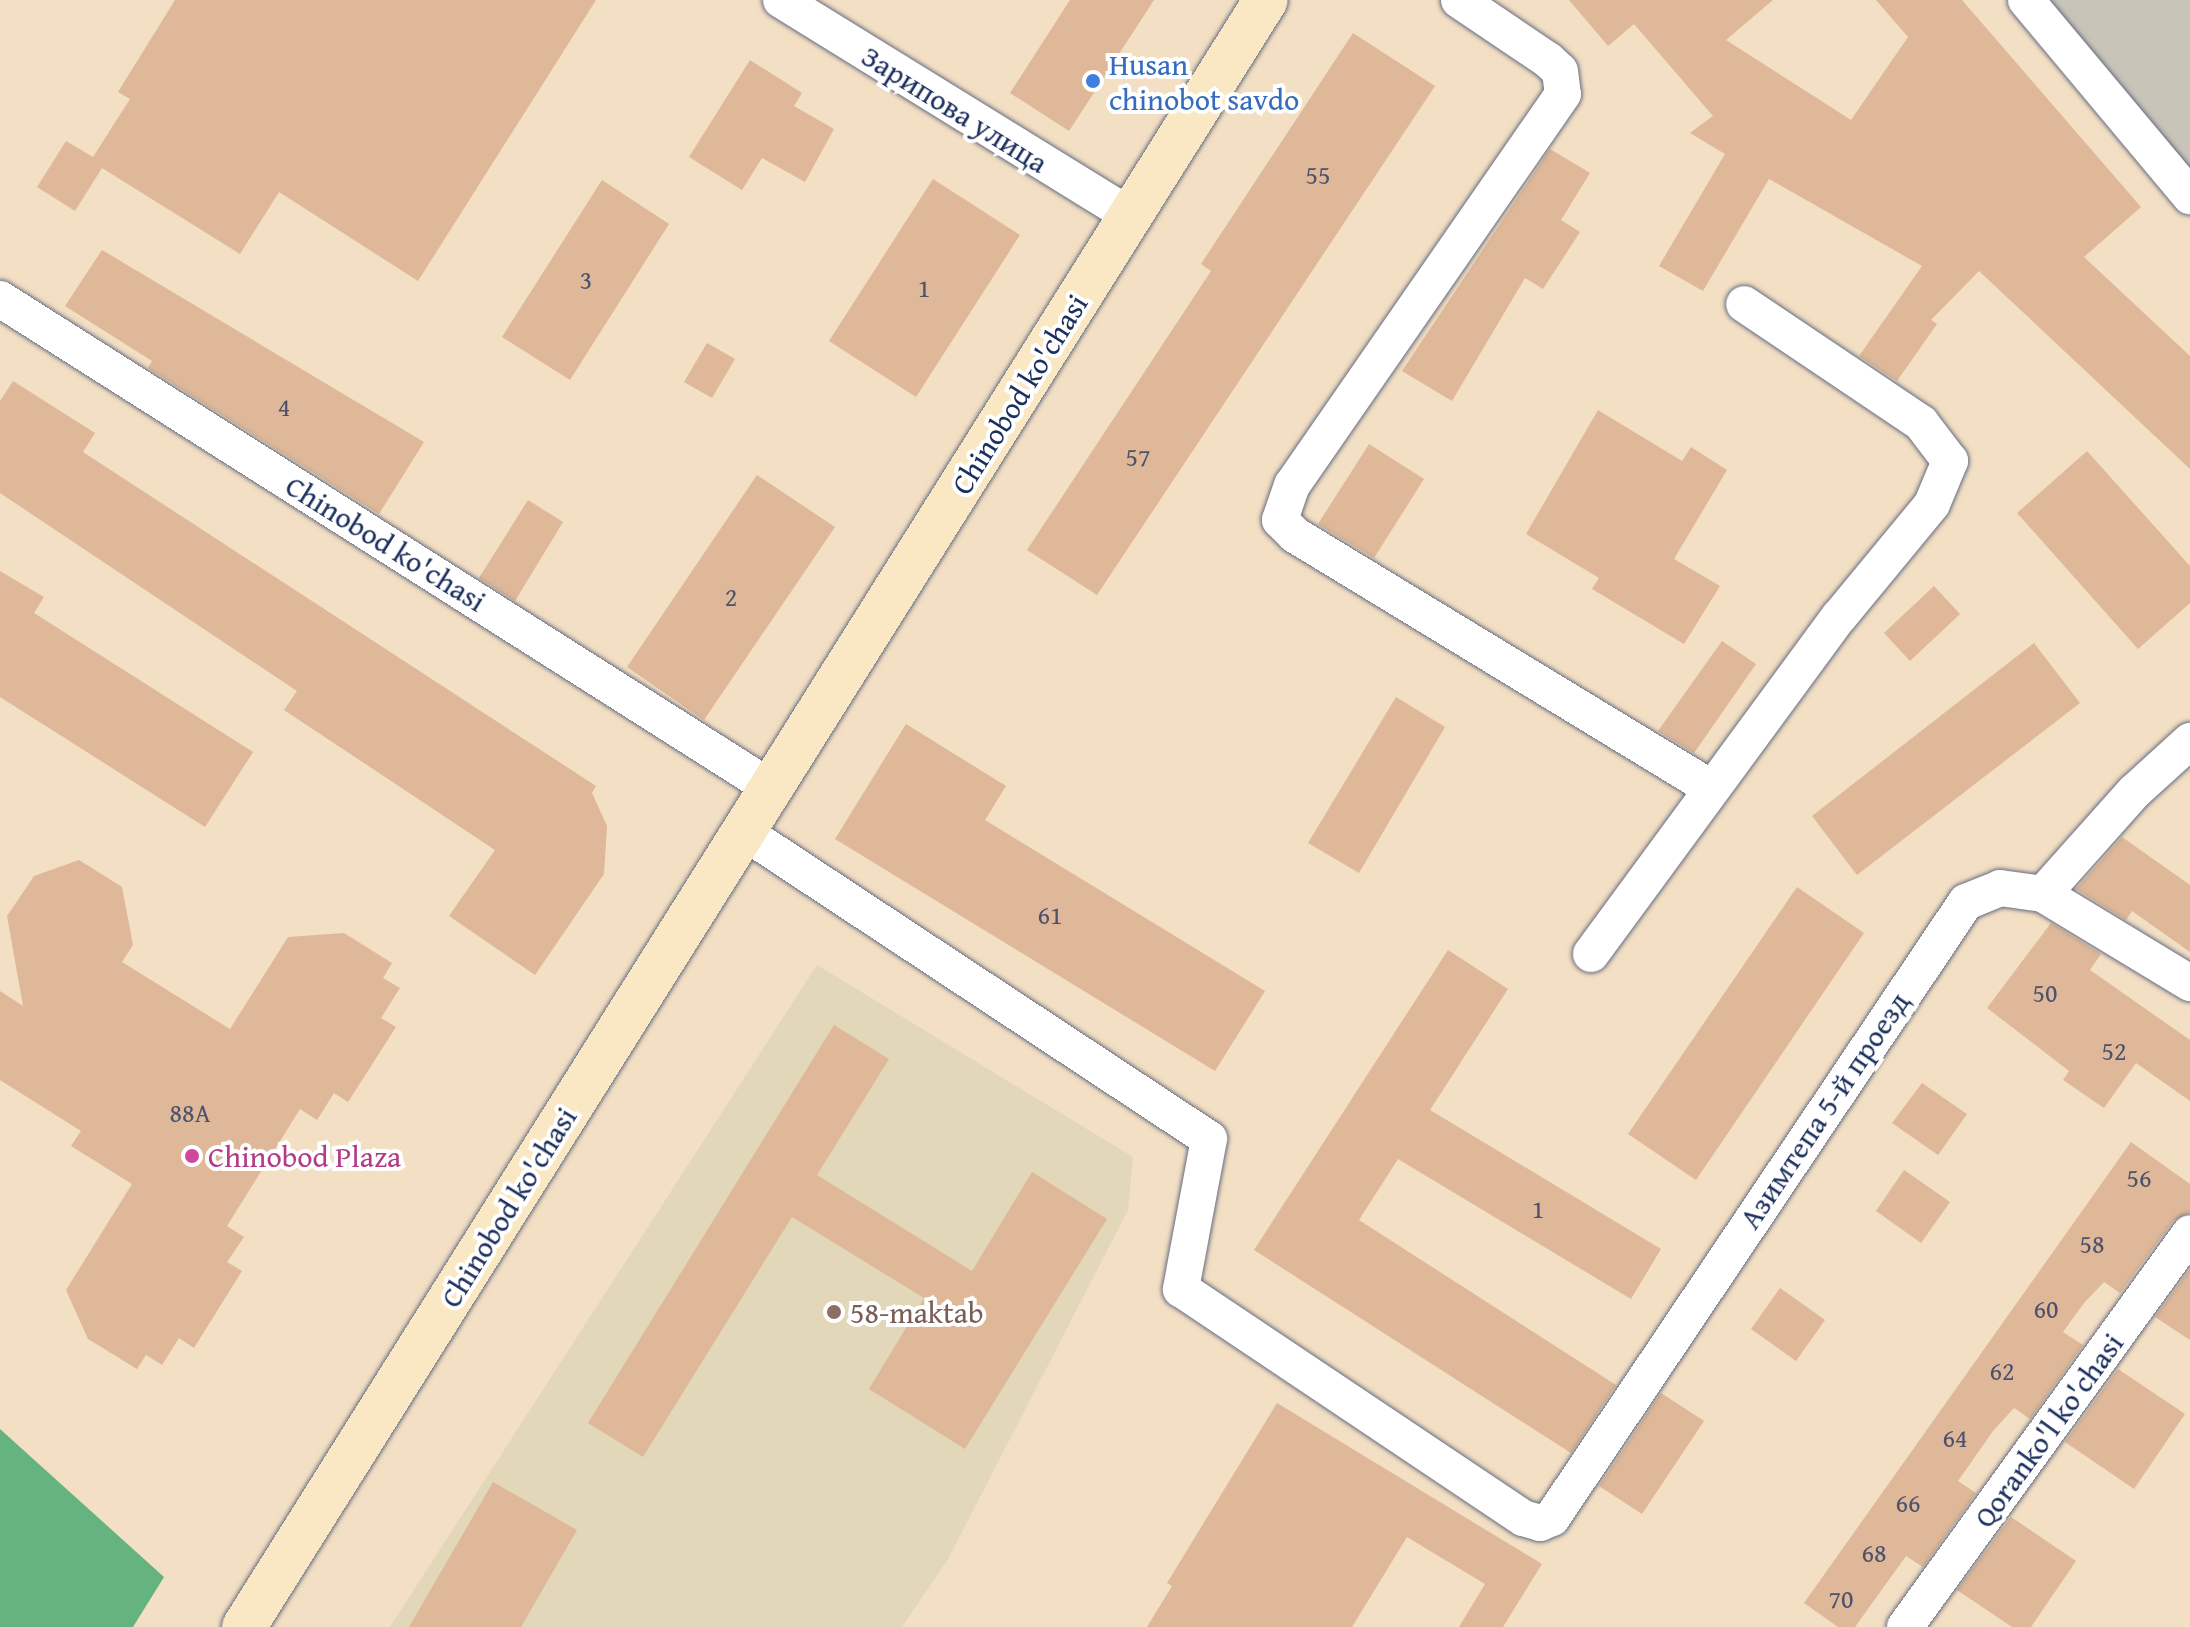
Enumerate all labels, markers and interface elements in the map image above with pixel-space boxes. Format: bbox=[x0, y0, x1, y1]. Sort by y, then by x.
street label: Зарипова улица bbox=[855, 37, 1055, 181]
place label: Husan chinobot savdo bbox=[1109, 46, 1299, 116]
marker: Husan chinobot savdo bbox=[1084, 72, 1102, 90]
house number: 55 bbox=[1305, 159, 1331, 191]
house number: 3 bbox=[580, 264, 592, 296]
house number: 1 bbox=[918, 272, 930, 304]
street label: Chinobod ko'chasi bbox=[943, 287, 1095, 501]
house number: 4 bbox=[278, 391, 290, 423]
house number: 57 bbox=[1125, 441, 1151, 473]
street label: Chinobod ko'chasi bbox=[279, 467, 493, 619]
house number: 2 bbox=[725, 581, 737, 613]
house number: 61 bbox=[1037, 899, 1063, 931]
house number: 50 bbox=[2032, 977, 2058, 1009]
street label: Азимтепа 5-й проезд bbox=[1731, 985, 1917, 1235]
house number: 52 bbox=[2101, 1035, 2127, 1067]
house number: 88A bbox=[170, 1097, 210, 1129]
street label: Chinobod ko'chasi bbox=[432, 1100, 584, 1314]
place label: Chinobod Plaza bbox=[208, 1138, 401, 1174]
marker: Chinobod Plaza bbox=[183, 1147, 201, 1165]
house number: 56 bbox=[2126, 1162, 2152, 1194]
house number: 1 bbox=[1532, 1193, 1544, 1225]
house number: 58 bbox=[2079, 1228, 2105, 1260]
house number: 60 bbox=[2033, 1293, 2059, 1325]
place label: 58-maktab bbox=[850, 1294, 983, 1330]
marker: 58-maktab bbox=[825, 1303, 843, 1321]
street label: Qoranko'l ko'chasi bbox=[1965, 1326, 2131, 1534]
house number: 62 bbox=[1989, 1355, 2015, 1387]
house number: 64 bbox=[1942, 1422, 1968, 1454]
house number: 66 bbox=[1895, 1487, 1921, 1519]
house number: 68 bbox=[1861, 1537, 1887, 1569]
house number: 70 bbox=[1828, 1583, 1854, 1615]

